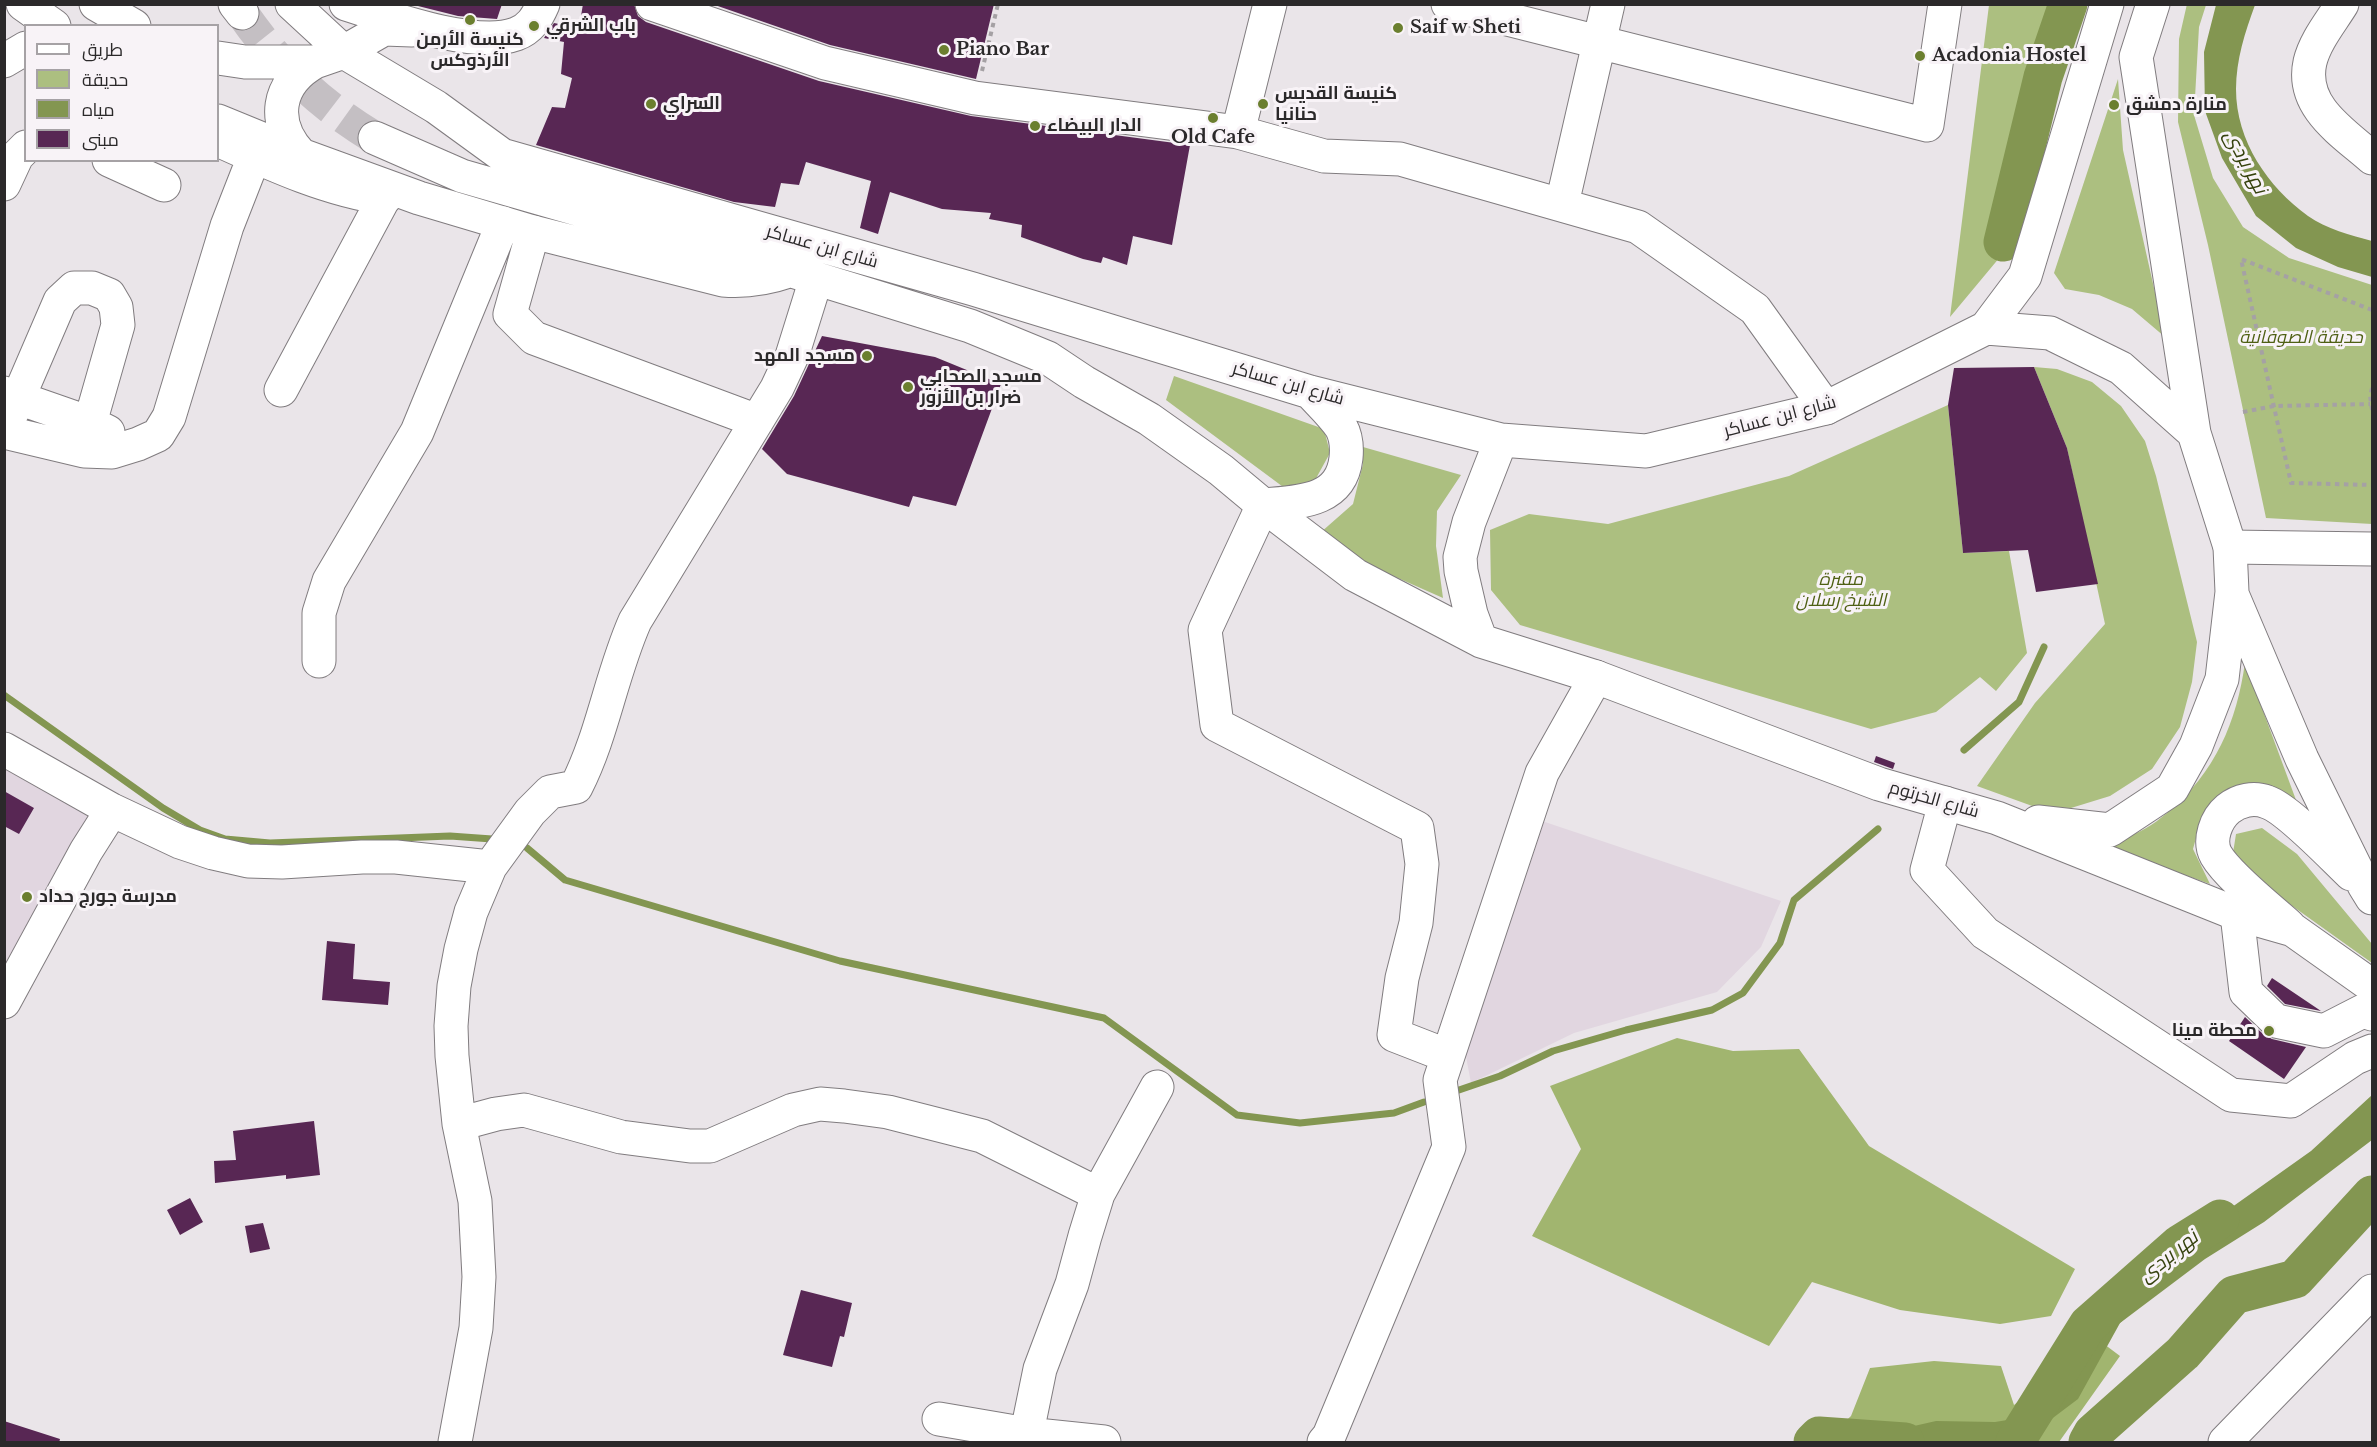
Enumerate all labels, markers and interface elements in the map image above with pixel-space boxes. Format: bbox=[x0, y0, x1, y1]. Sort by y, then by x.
marker: كنيسة الأرمن الأرذوكس bbox=[463, 13, 477, 27]
place label: باب الشرقي bbox=[546, 15, 636, 37]
place label: Saif w Sheti bbox=[1410, 17, 1521, 39]
marker: باب الشرقي bbox=[527, 19, 541, 33]
marker: Saif w Sheti bbox=[1391, 21, 1405, 35]
legend bbox=[24, 24, 219, 162]
place label: كنيسة الأرمن الأرذوكس bbox=[416, 29, 524, 72]
text: طريق bbox=[82, 39, 123, 61]
place label: Piano Bar bbox=[956, 39, 1049, 61]
marker: Piano Bar bbox=[937, 43, 951, 57]
place label: Acadonia Hostel bbox=[1932, 45, 2086, 67]
marker: Acadonia Hostel bbox=[1913, 49, 1927, 63]
text: حديقة bbox=[82, 69, 128, 91]
place label: كنيسة القديس حنانيا bbox=[1275, 83, 1397, 125]
place label: السراي bbox=[663, 93, 720, 115]
place label: منارة دمشق bbox=[2126, 94, 2227, 116]
marker: السراي bbox=[644, 97, 658, 111]
marker: كنيسة القديس حنانيا bbox=[1256, 97, 1270, 111]
marker: منارة دمشق bbox=[2107, 98, 2121, 112]
text: مياه bbox=[82, 99, 115, 121]
marker: Old Cafe bbox=[1206, 111, 1220, 125]
place label: الدار البيضاء bbox=[1047, 115, 1142, 137]
marker: الدار البيضاء bbox=[1028, 119, 1042, 133]
water label: نهر بردى bbox=[2218, 126, 2272, 198]
place label: Old Cafe bbox=[1171, 127, 1255, 149]
text: مبنى bbox=[82, 129, 119, 151]
street label: شارع ابن عساكر bbox=[763, 221, 881, 273]
park label: حديقة الصوفانية bbox=[2239, 327, 2363, 349]
place label: مسجد المهد bbox=[754, 345, 855, 367]
marker: مسجد المهد bbox=[860, 349, 874, 363]
street label: شارع ابن عساكر bbox=[1229, 358, 1347, 410]
place label: مسجد الصحابي ضرار بن الأزور bbox=[920, 366, 1042, 409]
marker: مسجد الصحابي ضرار بن الأزور bbox=[901, 380, 915, 394]
street label: شارع ابن عساكر bbox=[1721, 392, 1839, 442]
park label: مقبرة الشيخ رسلان bbox=[1796, 569, 1886, 612]
street label: شارع الخرتوم bbox=[1887, 777, 1981, 823]
place label: مدرسة جورج حداد bbox=[39, 886, 177, 908]
marker: مدرسة جورج حداد bbox=[20, 890, 34, 904]
place label: محطة مينا bbox=[2172, 1020, 2257, 1042]
marker: محطة مينا bbox=[2262, 1024, 2276, 1038]
water label: نهر بردى bbox=[2135, 1226, 2203, 1288]

